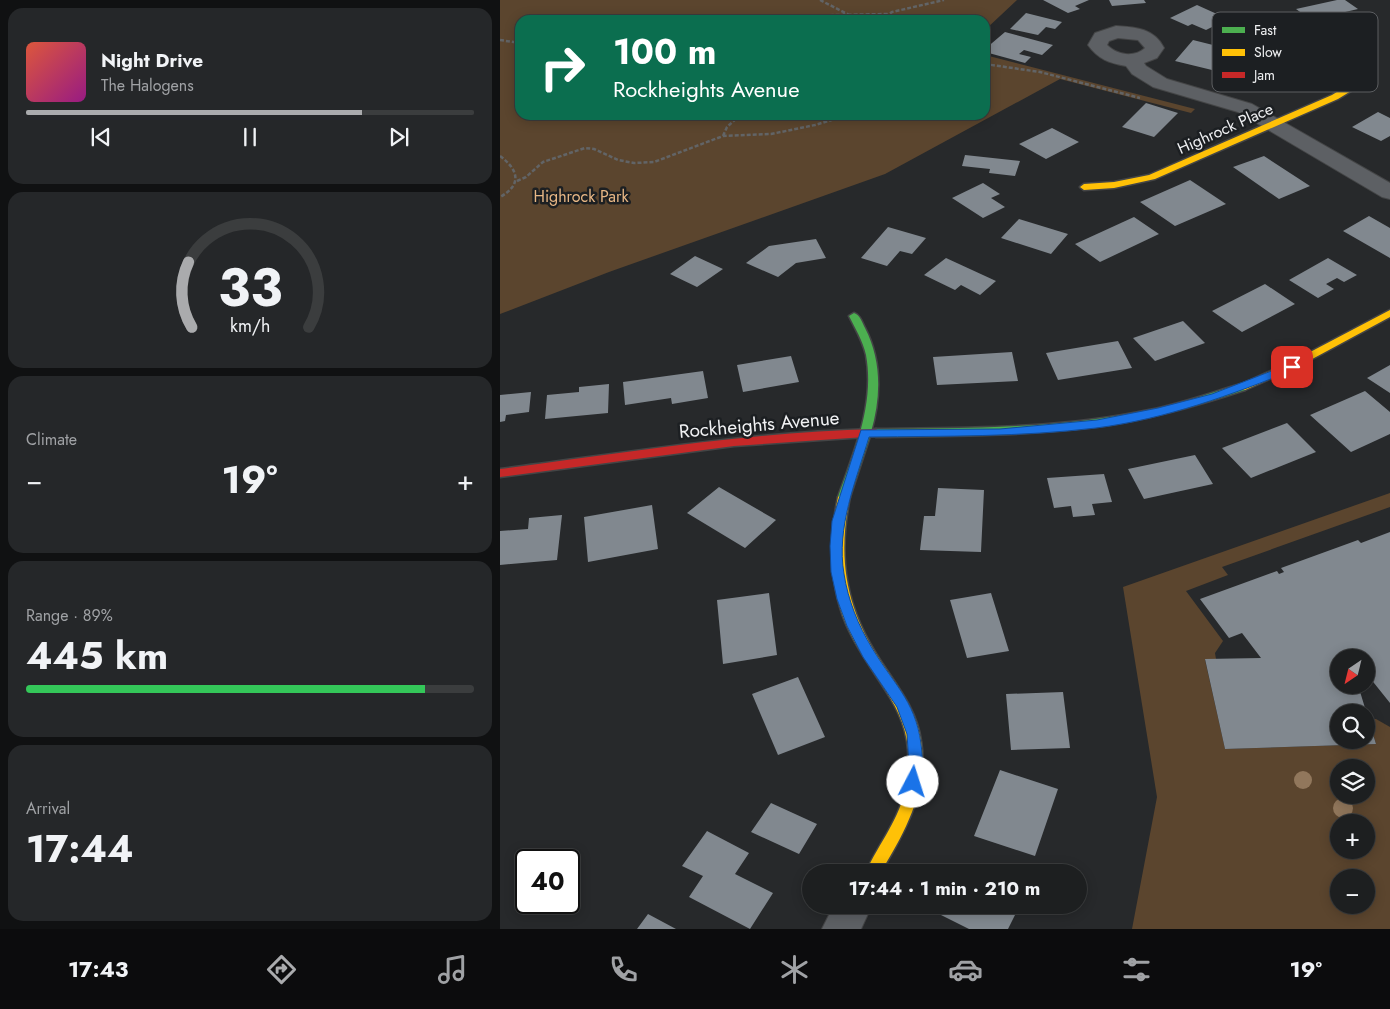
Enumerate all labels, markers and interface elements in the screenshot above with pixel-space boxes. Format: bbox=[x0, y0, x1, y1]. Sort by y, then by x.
legend bbox=[1212, 12, 1378, 92]
text: Fast bbox=[1254, 20, 1277, 40]
text: 100 m bbox=[613, 27, 716, 77]
icon: right bbox=[530, 35, 595, 100]
text: Slow bbox=[1254, 42, 1282, 62]
text: Night Drive bbox=[101, 47, 203, 74]
text: Jam bbox=[1252, 65, 1275, 85]
text: Rockheights Avenue bbox=[613, 73, 800, 105]
text: The Halogens bbox=[101, 74, 194, 97]
street label: Highrock Place bbox=[1174, 97, 1277, 160]
icon: previous bbox=[87, 123, 115, 151]
icon: pause bbox=[236, 123, 264, 151]
icon: next bbox=[385, 123, 413, 151]
park label: Highrock Park bbox=[533, 185, 630, 208]
text: 33 bbox=[218, 250, 282, 326]
text: km/h bbox=[230, 313, 270, 339]
pin bbox=[1271, 346, 1313, 388]
icon: arrive bbox=[1278, 353, 1306, 381]
street label: Rockheights Avenue bbox=[678, 404, 841, 445]
text: Climate bbox=[26, 428, 77, 451]
text: 19° bbox=[222, 452, 278, 507]
text: − bbox=[26, 460, 43, 501]
text: + bbox=[457, 460, 474, 501]
text: Range · 89% bbox=[26, 604, 113, 627]
text: 445 km bbox=[26, 628, 168, 683]
north arrow bbox=[1330, 649, 1375, 694]
map controls bbox=[1330, 649, 1375, 914]
button: search bbox=[1330, 704, 1375, 749]
position arrow bbox=[886, 755, 938, 807]
button: layers bbox=[1330, 759, 1375, 804]
text: Arrival bbox=[26, 797, 70, 820]
button: + bbox=[1330, 814, 1375, 859]
text: 17:44 bbox=[26, 821, 134, 876]
speed limit sign: 40 bbox=[515, 849, 580, 914]
button: − bbox=[1330, 869, 1375, 914]
text: 17:44 · 1 min · 210 m bbox=[849, 875, 1040, 902]
icon: directions bbox=[264, 952, 299, 987]
icon: music bbox=[435, 952, 470, 987]
icon: phone bbox=[606, 952, 641, 987]
icon: climate bbox=[777, 952, 812, 987]
icon: car bbox=[948, 952, 983, 987]
icon: filters bbox=[1119, 952, 1154, 987]
text: 17:43 bbox=[68, 953, 129, 985]
text: 19° bbox=[1290, 953, 1322, 985]

